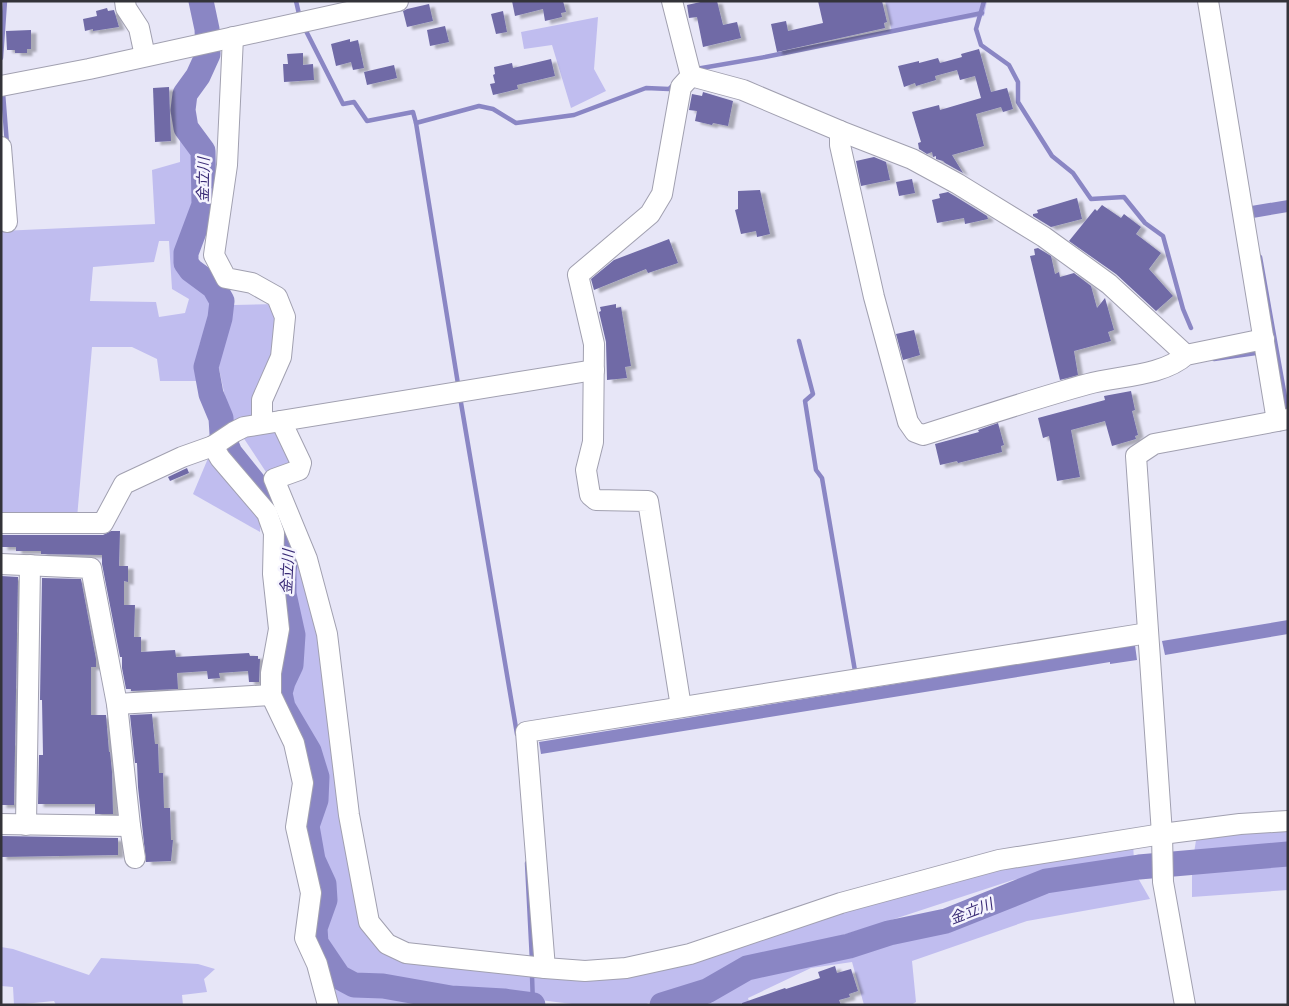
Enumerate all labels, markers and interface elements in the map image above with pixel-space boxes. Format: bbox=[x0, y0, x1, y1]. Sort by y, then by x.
water label: 金立川 bbox=[193, 155, 213, 203]
water label: 金立川 bbox=[276, 547, 298, 595]
water label: 金立川 bbox=[947, 893, 997, 928]

